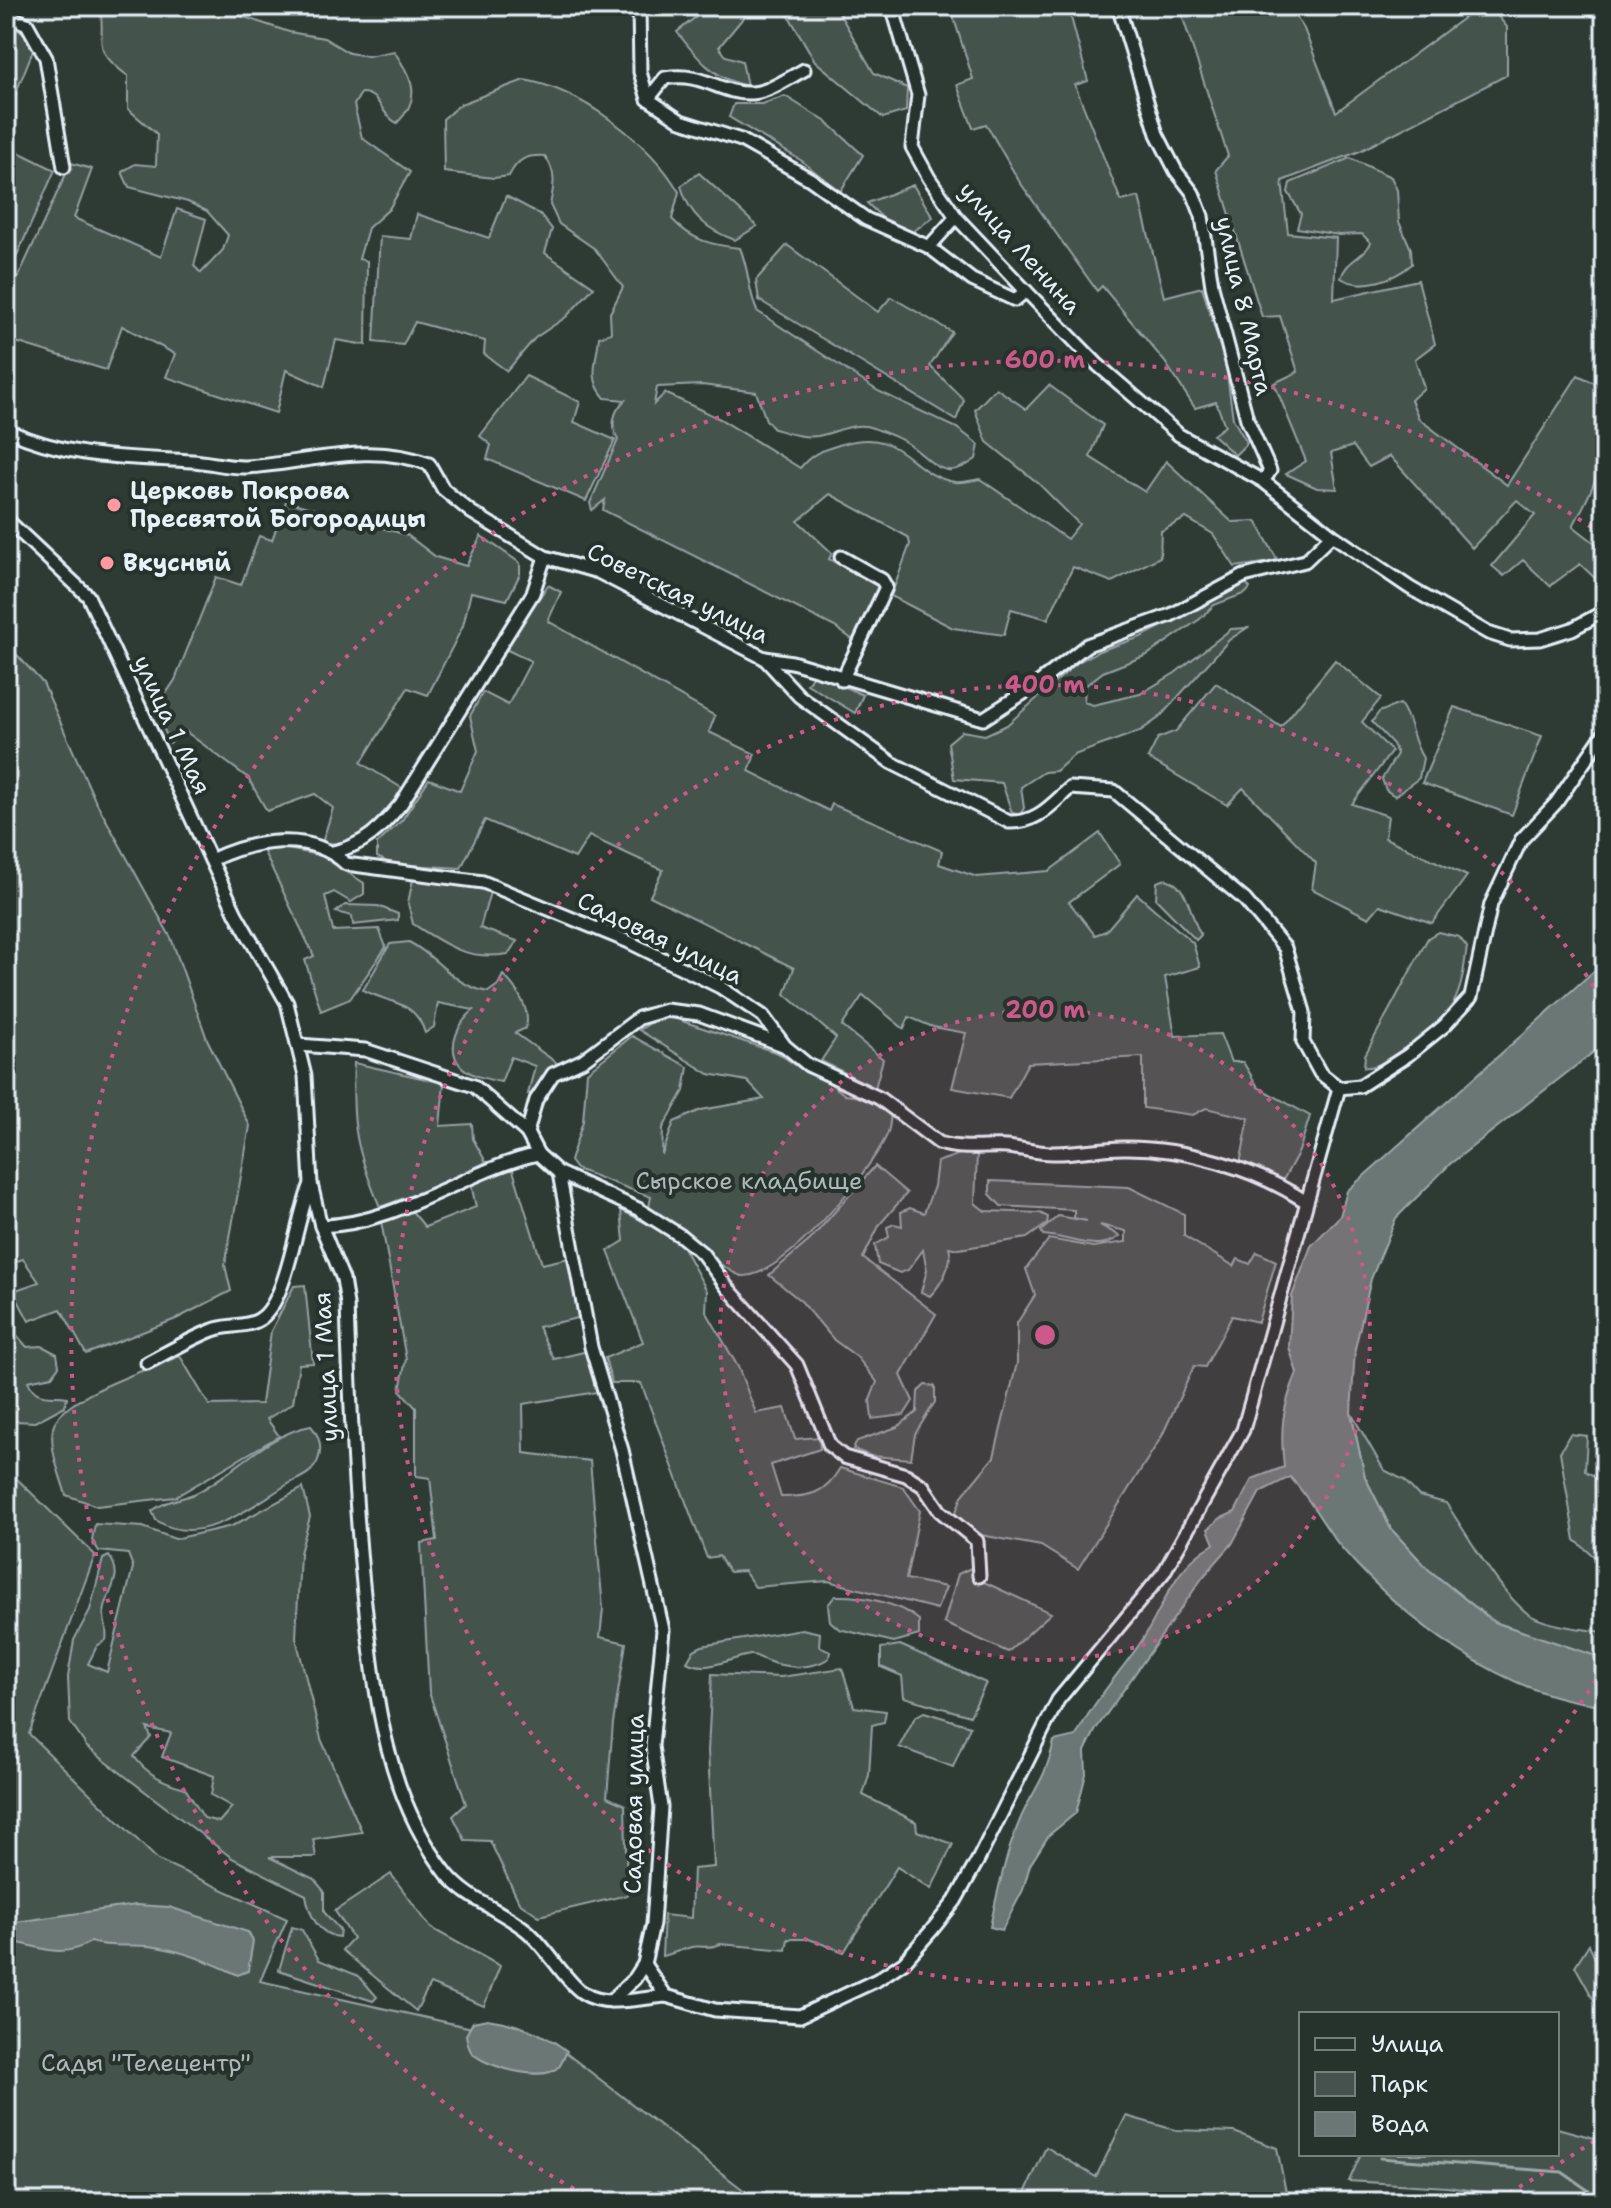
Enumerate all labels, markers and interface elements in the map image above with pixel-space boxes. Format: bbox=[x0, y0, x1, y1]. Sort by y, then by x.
street label: улица Ленина bbox=[952, 175, 1088, 321]
street label: улица 8 Марта bbox=[1208, 213, 1280, 399]
text: 600 m bbox=[1005, 344, 1085, 376]
place label: Церковь Покрова Пресвятой Богородицы bbox=[130, 475, 426, 535]
marker: Церковь Покрова Пресвятой Богородицы bbox=[105, 496, 123, 514]
street label: Советская улица bbox=[582, 535, 774, 651]
place label: Вкусный bbox=[123, 547, 231, 579]
marker: Вкусный bbox=[98, 554, 116, 572]
street label: улица 1 Мая bbox=[126, 650, 218, 800]
text: 400 m bbox=[1005, 669, 1085, 701]
street label: Садовая улица bbox=[572, 884, 748, 992]
text: 200 m bbox=[1005, 994, 1085, 1026]
park label: Сырское кладбище bbox=[636, 1165, 862, 1197]
street label: улица 1 Мая bbox=[306, 1291, 346, 1443]
centre of rings bbox=[1031, 1321, 1059, 1349]
street label: Садовая улица bbox=[616, 1713, 652, 1894]
legend bbox=[1299, 2012, 1559, 2156]
text: Улица bbox=[1371, 2028, 1444, 2060]
park label: Сады "Телецентр" bbox=[41, 2047, 251, 2079]
text: Парк bbox=[1371, 2068, 1428, 2100]
text: Вода bbox=[1371, 2108, 1429, 2140]

